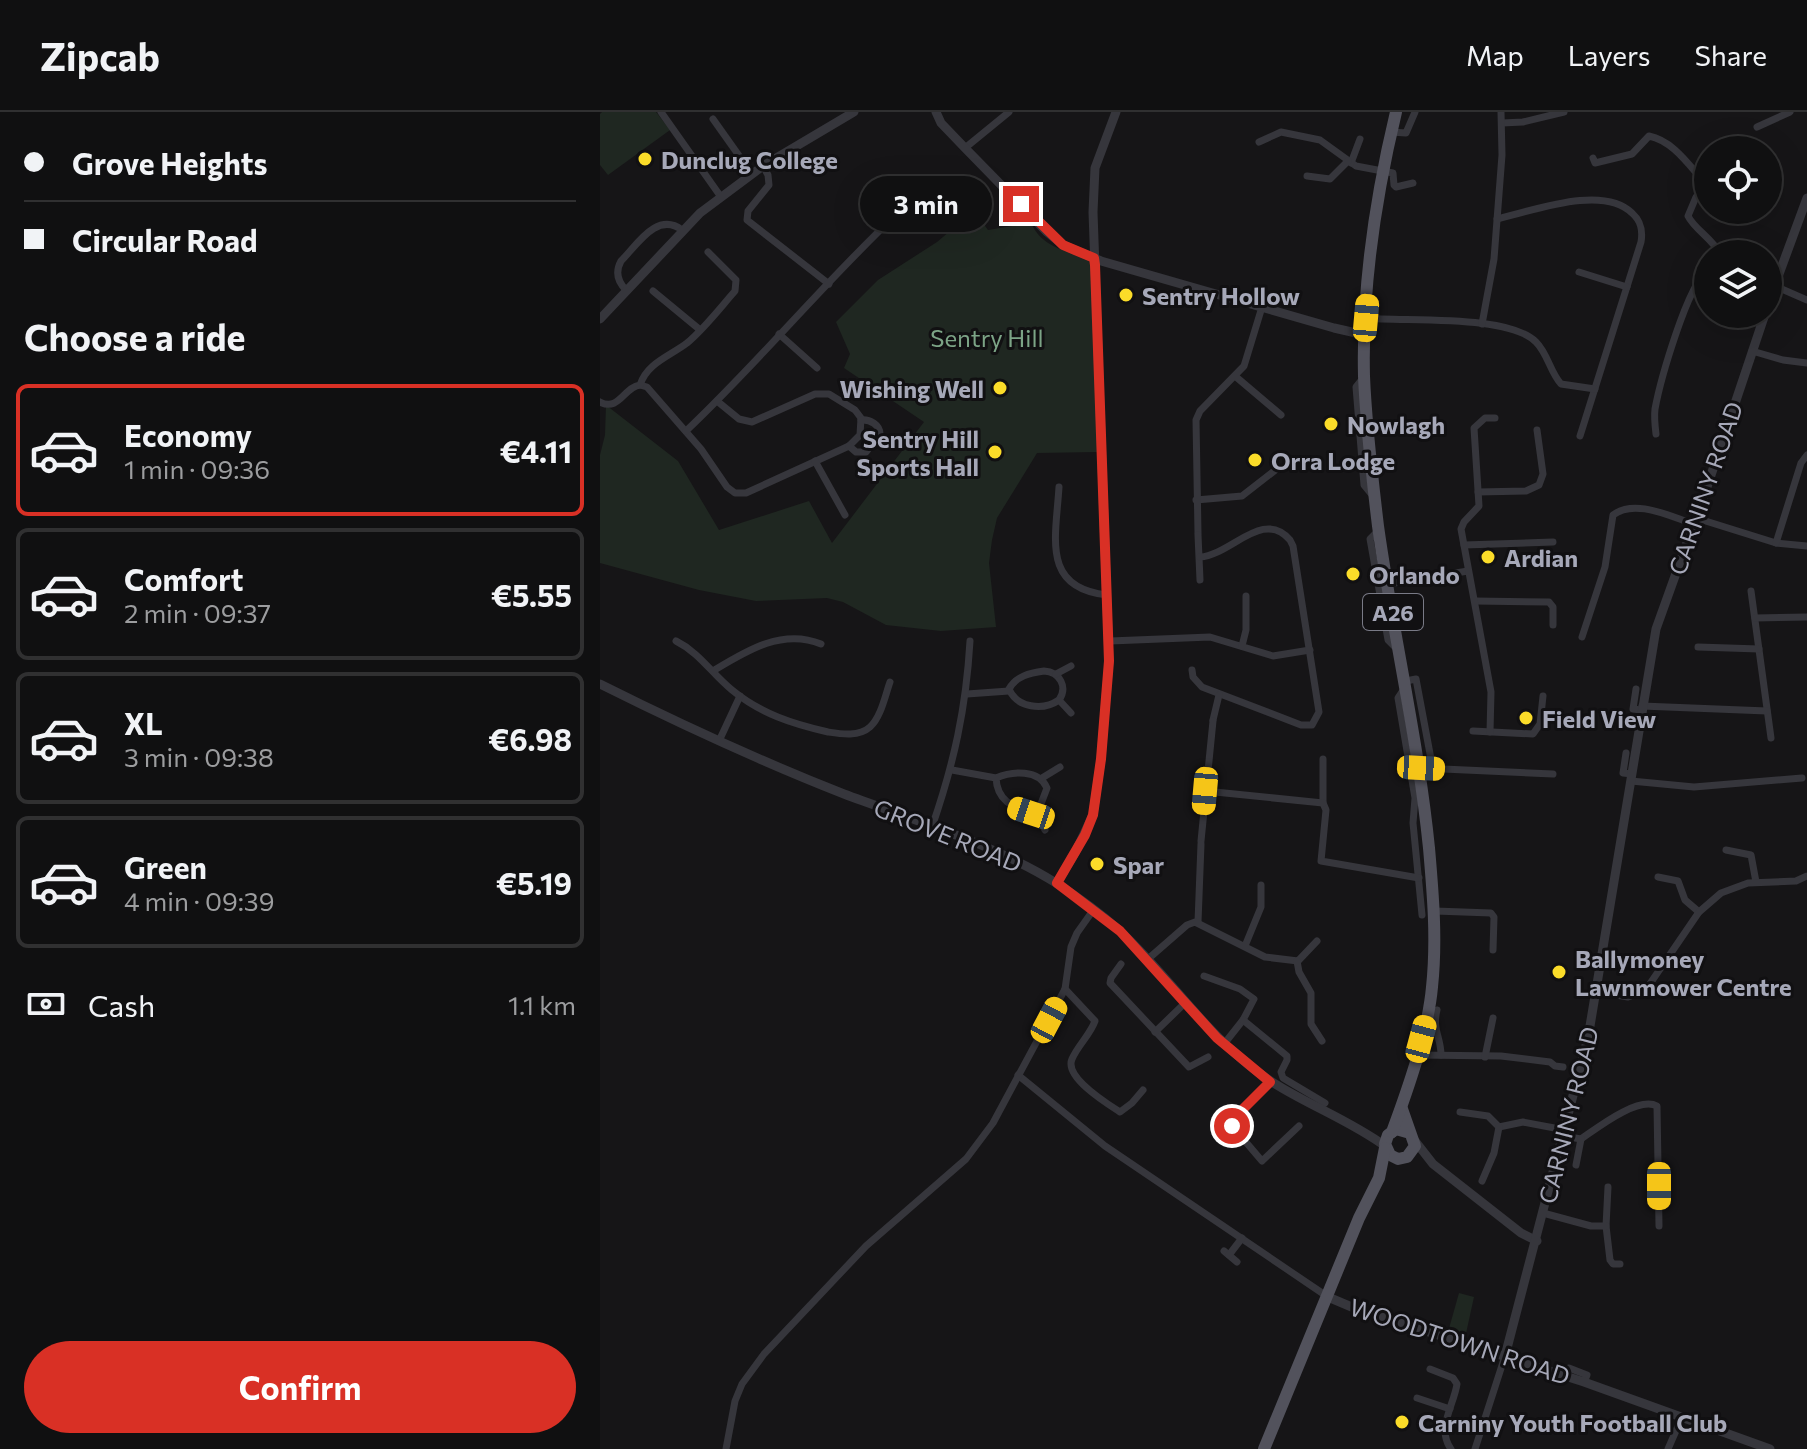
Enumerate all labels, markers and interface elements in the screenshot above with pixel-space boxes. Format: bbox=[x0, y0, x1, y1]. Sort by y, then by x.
text: Zipcab bbox=[40, 32, 160, 79]
text: Map bbox=[1466, 38, 1524, 72]
text: Layers bbox=[1568, 38, 1650, 72]
text: Share bbox=[1694, 38, 1767, 72]
map controls bbox=[1694, 136, 1782, 328]
button: locate bbox=[1694, 136, 1782, 224]
text: Grove Heights bbox=[72, 144, 267, 181]
place label: Dunclug College bbox=[661, 145, 838, 174]
marker: Dunclug College bbox=[636, 150, 654, 168]
callout: 3 min bbox=[861, 176, 993, 232]
route end bbox=[1003, 186, 1039, 222]
text: 3 min bbox=[893, 188, 959, 219]
text: Circular Road bbox=[72, 221, 258, 258]
button: layers bbox=[1694, 240, 1782, 328]
place label: Sentry Hollow bbox=[1142, 281, 1300, 310]
marker: Sentry Hollow bbox=[1117, 286, 1135, 304]
car bbox=[1352, 293, 1380, 343]
text: Choose a ride bbox=[24, 314, 245, 358]
park label: Sentry Hill bbox=[930, 323, 1044, 352]
place label: Wishing Well bbox=[840, 374, 984, 403]
marker: Wishing Well bbox=[991, 379, 1009, 397]
street label: CARNINY ROAD bbox=[1662, 398, 1748, 578]
place label: Nowlagh bbox=[1347, 410, 1445, 439]
icon: car bbox=[28, 414, 100, 486]
marker: Nowlagh bbox=[1322, 415, 1340, 433]
text: Economy bbox=[124, 416, 252, 453]
place label: Sentry Hill Sports Hall bbox=[857, 424, 979, 481]
text: €4.11 bbox=[500, 432, 572, 469]
marker: Sentry Hill Sports Hall bbox=[986, 443, 1004, 461]
place label: Orra Lodge bbox=[1271, 446, 1395, 475]
marker: Orra Lodge bbox=[1246, 451, 1264, 469]
text: 1 min · 09:36 bbox=[124, 453, 270, 484]
place label: Ardian bbox=[1504, 543, 1578, 572]
marker: Ardian bbox=[1479, 548, 1497, 566]
icon: car bbox=[28, 558, 100, 630]
text: Comfort bbox=[124, 560, 243, 597]
place label: Orlando bbox=[1369, 560, 1460, 589]
marker: Orlando bbox=[1344, 565, 1362, 583]
text: €5.55 bbox=[491, 576, 572, 613]
road number: A26 bbox=[1363, 594, 1423, 630]
text: 2 min · 09:37 bbox=[124, 597, 271, 628]
icon: car bbox=[28, 702, 100, 774]
text: XL bbox=[124, 704, 163, 741]
place label: Field View bbox=[1542, 704, 1656, 733]
marker: Field View bbox=[1517, 709, 1535, 727]
text: €6.98 bbox=[488, 720, 572, 757]
text: 3 min · 09:38 bbox=[124, 741, 274, 772]
car bbox=[1396, 755, 1446, 781]
car bbox=[1191, 766, 1219, 816]
street label: GROVE ROAD bbox=[870, 792, 1026, 878]
car bbox=[1004, 794, 1058, 832]
icon: car bbox=[28, 846, 100, 918]
text: Green bbox=[124, 848, 207, 885]
place label: Spar bbox=[1113, 850, 1164, 879]
marker: Spar bbox=[1088, 855, 1106, 873]
text: €5.19 bbox=[496, 864, 572, 901]
text: 4 min · 09:39 bbox=[124, 885, 274, 916]
place label: Ballymoney Lawnmower Centre bbox=[1575, 944, 1792, 1001]
marker: Ballymoney Lawnmower Centre bbox=[1550, 963, 1568, 981]
icon: cash bbox=[24, 982, 68, 1026]
text: Cash bbox=[88, 986, 155, 1023]
text: 1.1 km bbox=[508, 989, 576, 1020]
car bbox=[1027, 993, 1071, 1047]
car bbox=[1403, 1013, 1439, 1065]
street label: CARNINY ROAD bbox=[1532, 1024, 1604, 1206]
route start bbox=[1214, 1108, 1250, 1144]
car bbox=[1647, 1162, 1671, 1210]
street label: WOODTOWN ROAD bbox=[1346, 1292, 1574, 1390]
button: Confirm bbox=[24, 1341, 576, 1433]
place label: Carniny Youth Football Club bbox=[1418, 1408, 1727, 1437]
marker: Carniny Youth Football Club bbox=[1393, 1413, 1411, 1431]

